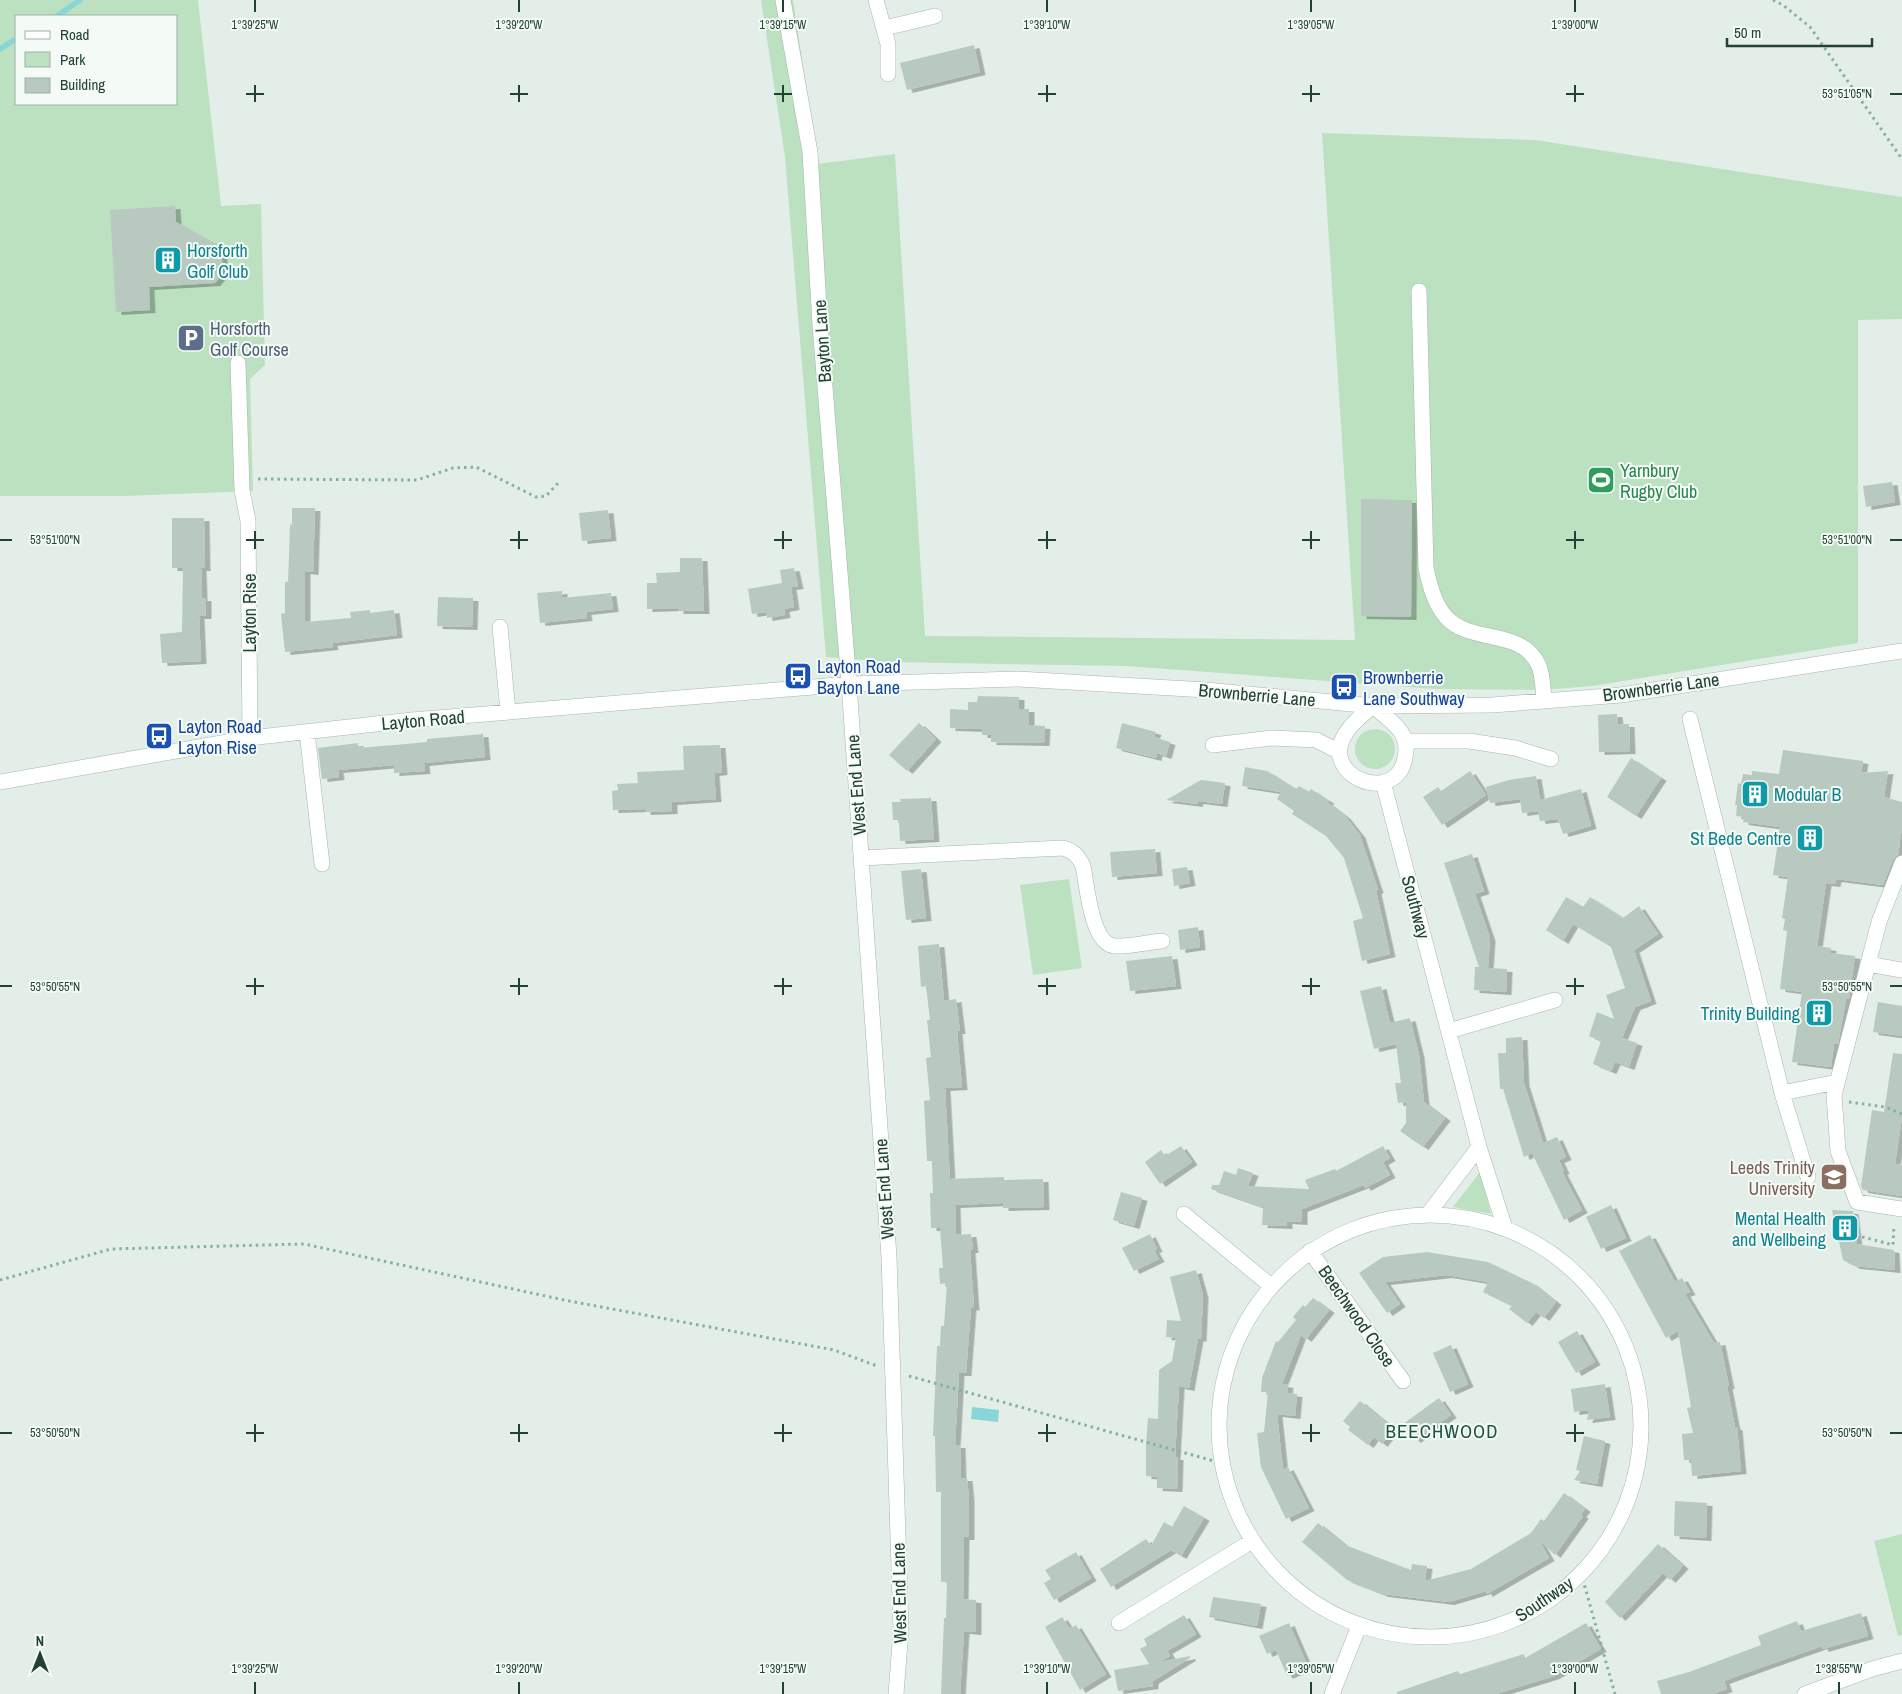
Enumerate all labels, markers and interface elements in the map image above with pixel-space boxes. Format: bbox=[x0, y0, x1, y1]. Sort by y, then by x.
legend bbox=[15, 15, 178, 105]
scale bar bbox=[1727, 15, 1872, 47]
text: 1°39'25"W bbox=[232, 17, 279, 33]
text: 1°39'20"W bbox=[496, 17, 543, 33]
text: 1°39'15"W bbox=[760, 17, 807, 33]
text: 1°39'10"W bbox=[1024, 17, 1071, 33]
text: 1°39'05"W bbox=[1288, 17, 1335, 33]
text: 1°39'00"W bbox=[1552, 17, 1599, 33]
text: 50 m bbox=[1734, 22, 1761, 43]
text: Road bbox=[60, 24, 89, 45]
text: Park bbox=[60, 49, 86, 70]
text: Building bbox=[60, 74, 105, 95]
text: 53°51'05"N bbox=[1822, 86, 1872, 102]
place label: Horsforth Golf Club bbox=[187, 238, 249, 284]
building icon: Horsforth Golf Club bbox=[153, 245, 183, 275]
street label: Bayton Lane bbox=[807, 299, 837, 383]
place label: Horsforth Golf Course bbox=[210, 316, 289, 362]
parking icon: Horsforth Golf Course bbox=[176, 323, 206, 353]
place label: Yarnbury Rugby Club bbox=[1620, 458, 1697, 504]
sports icon: Yarnbury Rugby Club bbox=[1586, 465, 1616, 495]
text: 53°51'00"N bbox=[30, 532, 80, 548]
text: 53°51'00"N bbox=[1822, 532, 1872, 548]
street label: Layton Rise bbox=[237, 574, 262, 652]
place label: Layton Road Bayton Lane bbox=[817, 654, 901, 700]
bus stop icon: Layton Road Bayton Lane bbox=[783, 661, 813, 691]
place label: Brownberrie Lane Southway bbox=[1363, 665, 1465, 711]
street label: Brownberrie Lane bbox=[1601, 666, 1721, 708]
bus stop icon: Brownberrie Lane Southway bbox=[1329, 672, 1359, 702]
street label: Brownberrie Lane bbox=[1197, 677, 1317, 713]
street label: Layton Road bbox=[380, 704, 466, 736]
place label: Layton Road Layton Rise bbox=[178, 714, 262, 760]
bus stop icon: Layton Road Layton Rise bbox=[144, 721, 174, 751]
street label: West End Lane bbox=[840, 734, 872, 836]
building icon: Modular B bbox=[1740, 779, 1770, 809]
place label: Modular B bbox=[1774, 782, 1841, 807]
building icon: St Bede Centre bbox=[1795, 823, 1825, 853]
place label: St Bede Centre bbox=[1690, 826, 1791, 851]
street label: Southway bbox=[1396, 872, 1437, 942]
text: 53°50'55"N bbox=[30, 979, 80, 995]
text: 53°50'55"N bbox=[1822, 979, 1872, 995]
building icon: Trinity Building bbox=[1804, 998, 1834, 1028]
place label: Trinity Building bbox=[1700, 1001, 1801, 1026]
street label: West End Lane bbox=[868, 1138, 900, 1240]
place label: Leeds Trinity University bbox=[1730, 1155, 1816, 1201]
school or university icon: Leeds Trinity University bbox=[1819, 1162, 1849, 1192]
place label: Mental Health and Wellbeing bbox=[1732, 1206, 1827, 1252]
building icon: Mental Health and Wellbeing bbox=[1830, 1213, 1860, 1243]
street label: Beechwood Close bbox=[1313, 1260, 1401, 1372]
district label: BEECHWOOD bbox=[1386, 1418, 1498, 1444]
text: 53°50'50"N bbox=[30, 1425, 80, 1441]
text: 53°50'50"N bbox=[1822, 1425, 1872, 1441]
street label: West End Lane bbox=[886, 1542, 912, 1644]
street label: Southway bbox=[1510, 1570, 1578, 1627]
north arrow bbox=[15, 1629, 65, 1679]
text: N bbox=[36, 1632, 44, 1650]
text: 1°39'25"W bbox=[232, 1661, 279, 1677]
text: 1°39'20"W bbox=[496, 1661, 543, 1677]
text: 1°39'15"W bbox=[760, 1661, 807, 1677]
text: 1°39'10"W bbox=[1024, 1661, 1071, 1677]
text: 1°39'05"W bbox=[1288, 1661, 1335, 1677]
text: 1°39'00"W bbox=[1552, 1661, 1599, 1677]
text: 1°38'55"W bbox=[1816, 1661, 1863, 1677]

